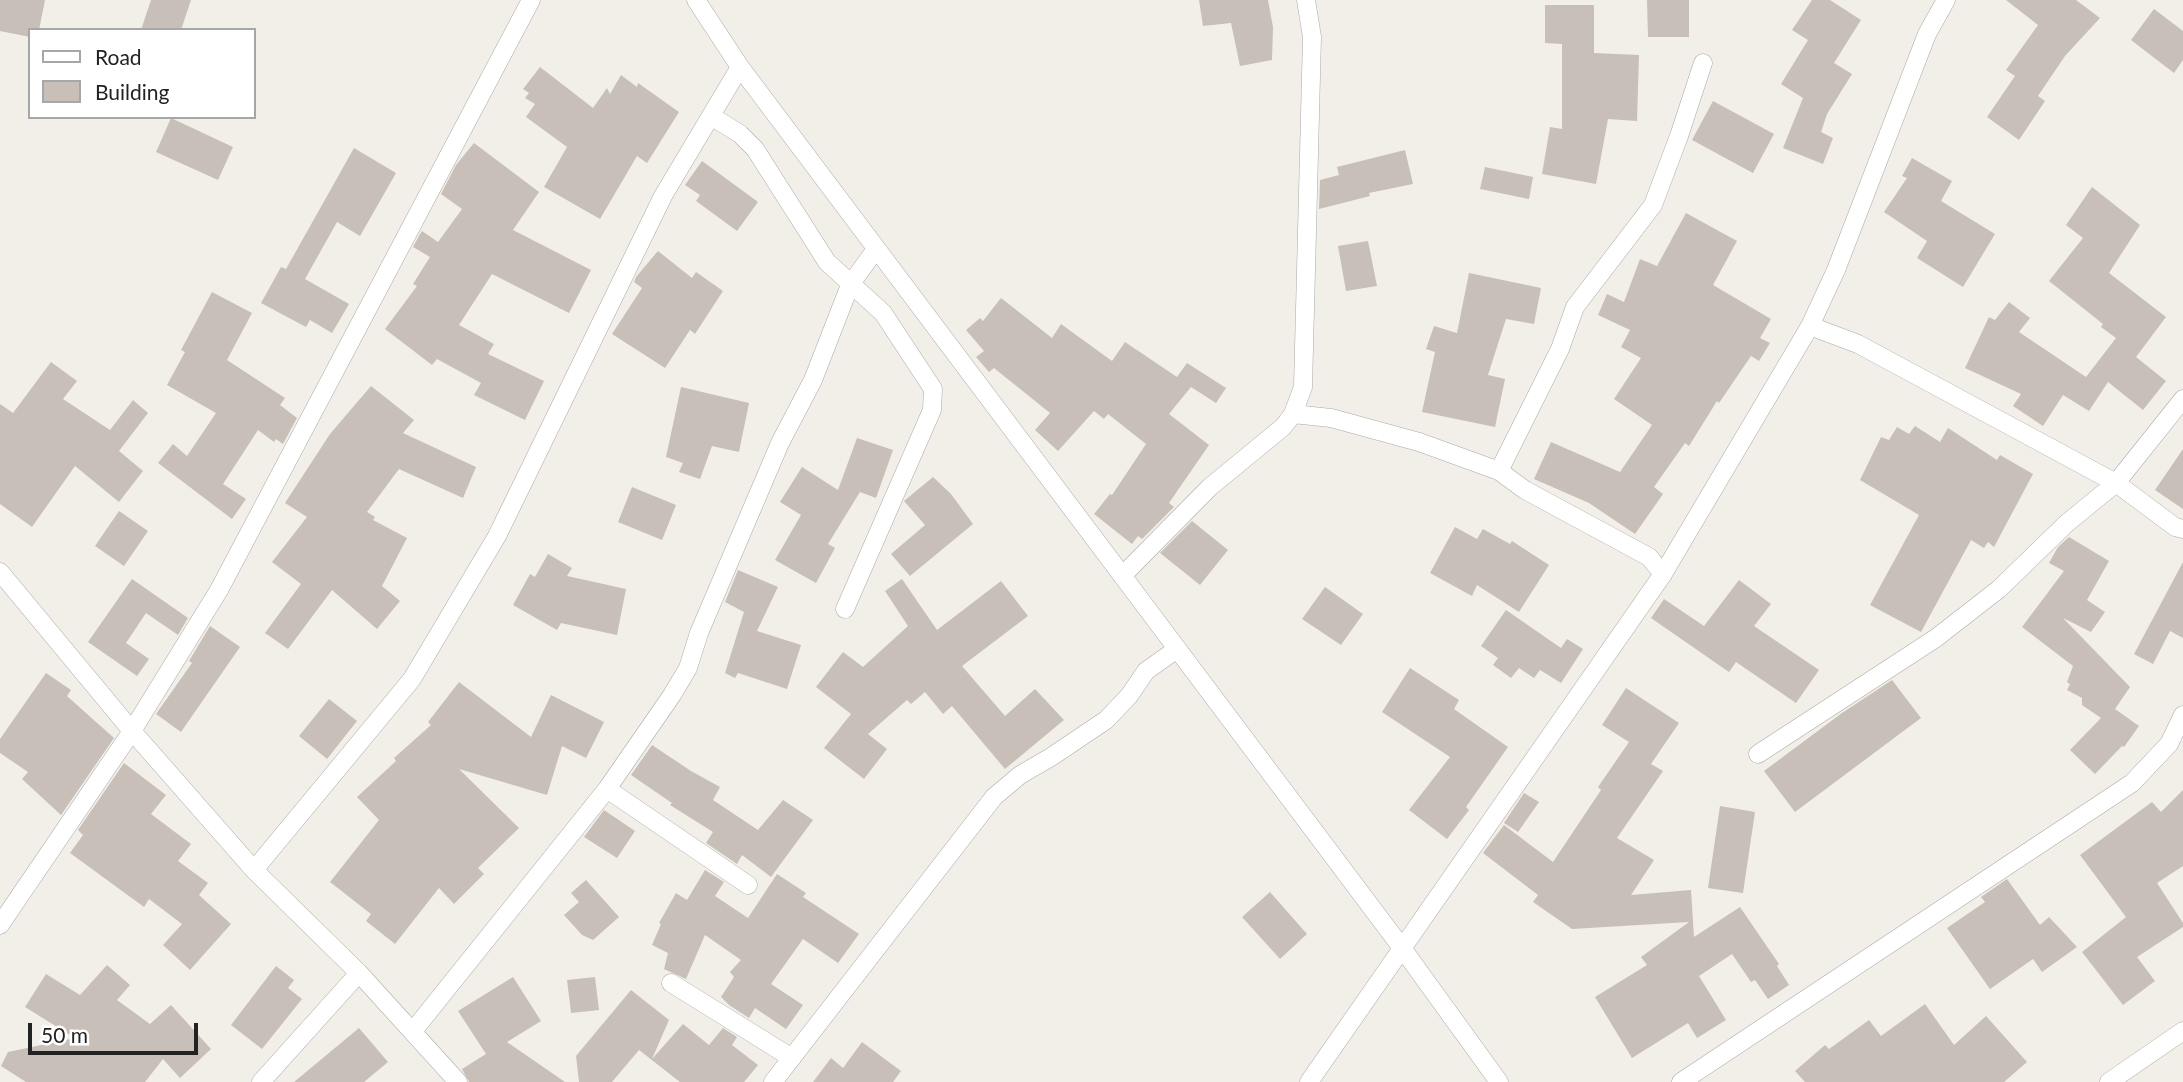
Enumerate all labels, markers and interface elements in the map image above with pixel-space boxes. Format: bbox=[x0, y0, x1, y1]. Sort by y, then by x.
legend bbox=[28, 28, 256, 119]
text: Road bbox=[95, 44, 142, 69]
text: Building bbox=[95, 79, 170, 104]
scale bar bbox=[32, 1009, 201, 1052]
text: 50 m bbox=[41, 1022, 88, 1047]

